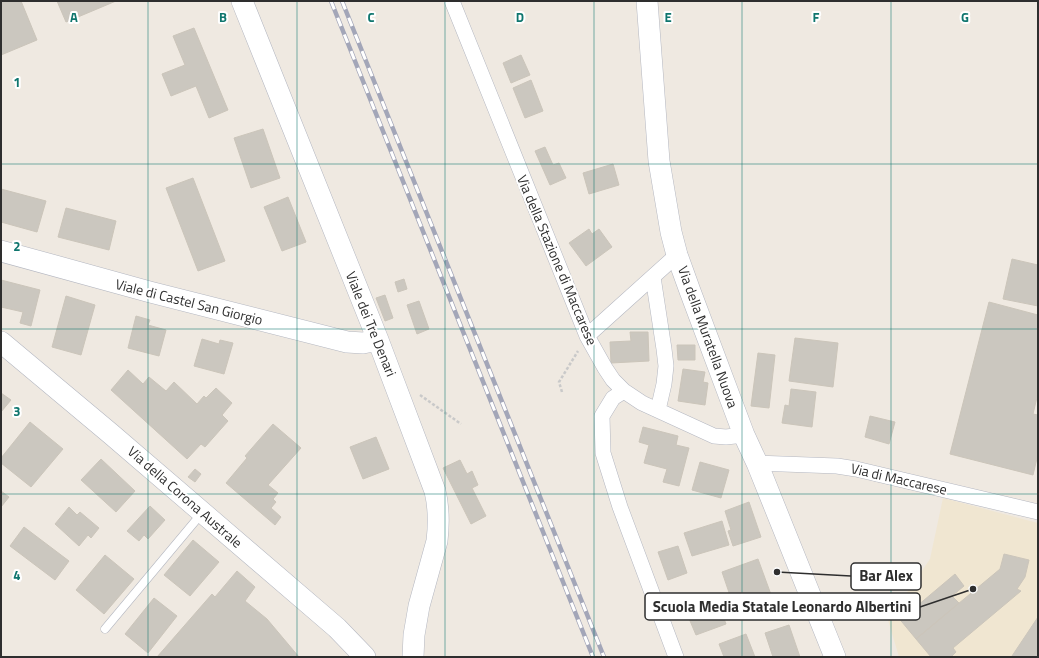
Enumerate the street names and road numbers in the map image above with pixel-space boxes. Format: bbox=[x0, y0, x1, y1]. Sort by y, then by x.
street label: Via della Stazione di Maccarese bbox=[512, 171, 603, 348]
street label: Via della Muratella Nuova bbox=[673, 263, 744, 411]
street label: Viale dei Tre Denari bbox=[341, 268, 402, 380]
street label: Viale di Castel San Giorgio bbox=[113, 273, 265, 330]
street label: Via della Corona Australe bbox=[123, 441, 247, 553]
street label: Via di Maccarese bbox=[849, 457, 949, 500]

